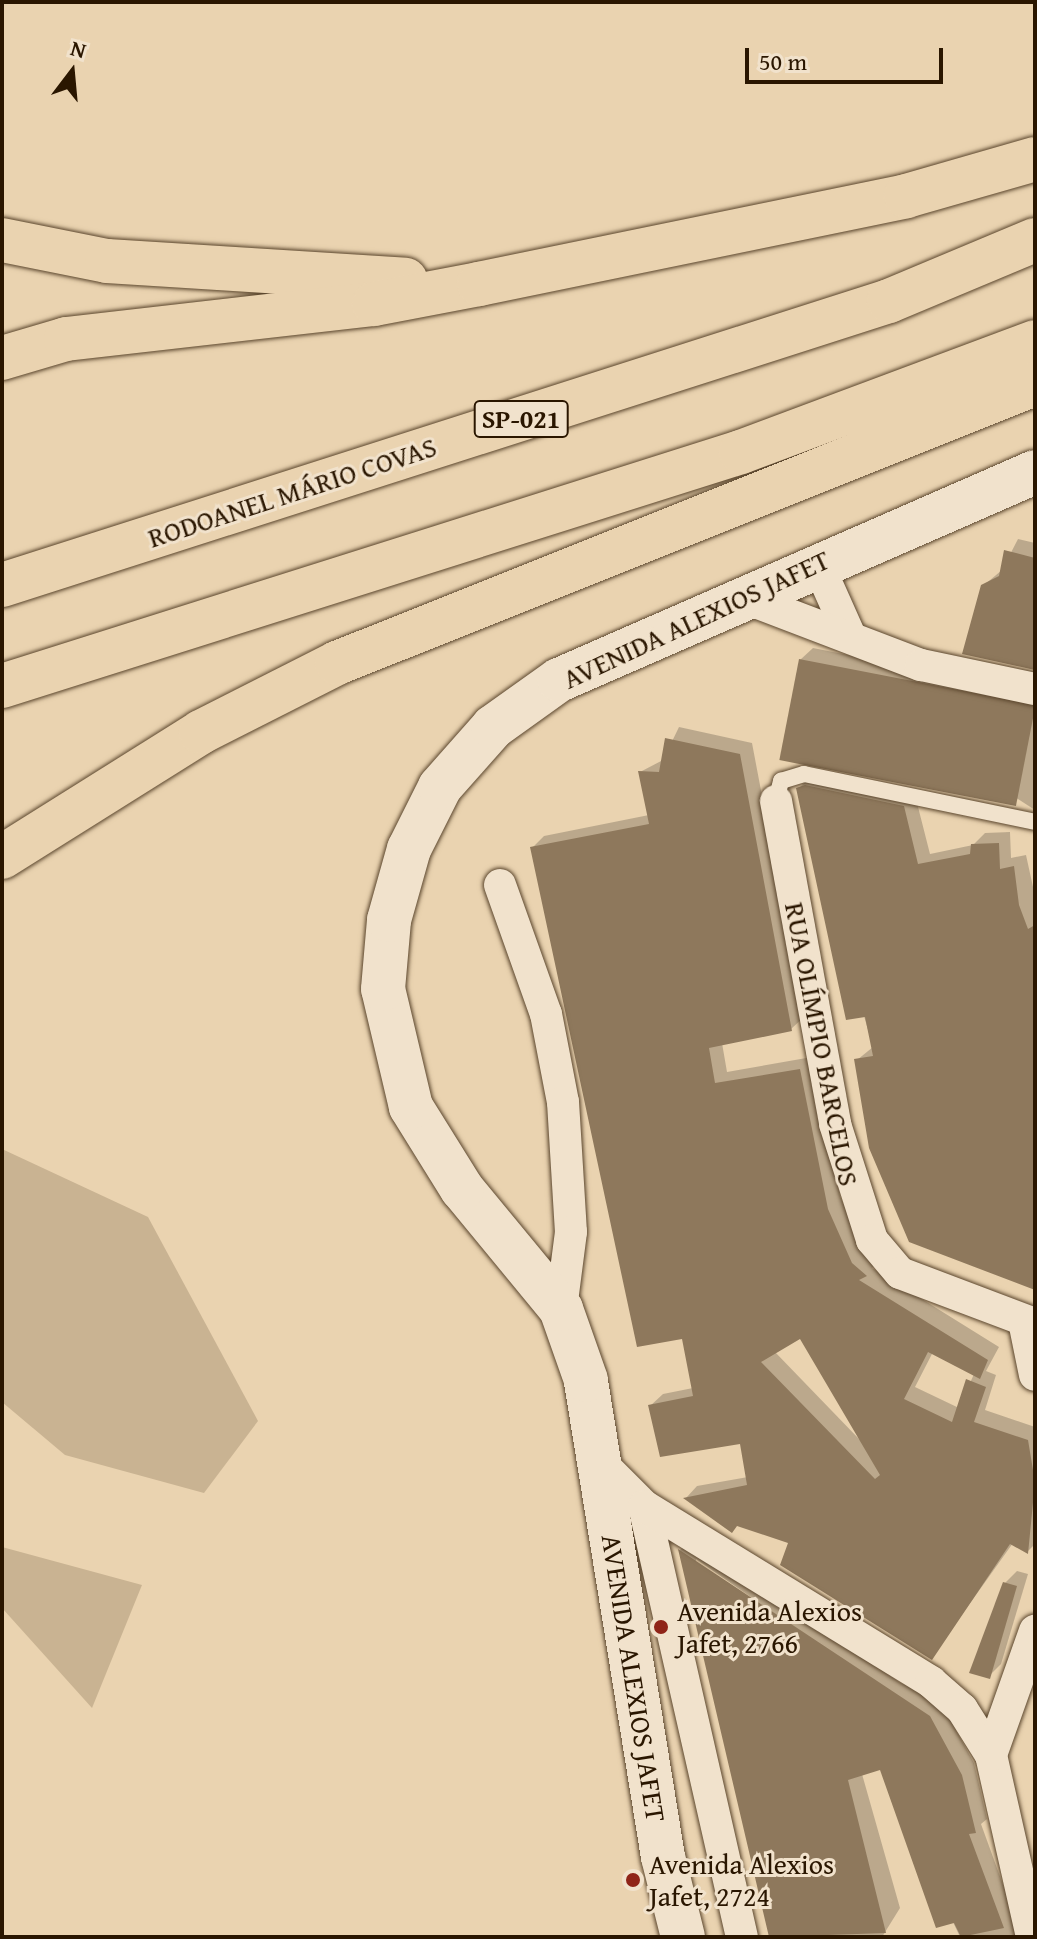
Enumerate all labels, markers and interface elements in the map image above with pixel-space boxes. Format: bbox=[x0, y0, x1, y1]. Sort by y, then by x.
north arrow bbox=[32, 32, 112, 112]
text: N bbox=[67, 32, 90, 66]
scale bar bbox=[749, 32, 947, 82]
text: 50 m bbox=[759, 44, 807, 79]
road number: SP-021 bbox=[473, 397, 569, 441]
street label: RODOANEL MÁRIO COVAS bbox=[144, 430, 440, 554]
street label: AVENIDA ALEXIOS JAFET bbox=[557, 542, 835, 696]
street label: RUA OLÍMPIO BARCELOS bbox=[778, 899, 866, 1189]
street label: AVENIDA ALEXIOS JAFET bbox=[595, 1532, 673, 1824]
place label: Avenida Alexios Jafet, 2766 bbox=[677, 1594, 862, 1660]
marker: Avenida Alexios Jafet, 2766 bbox=[652, 1618, 670, 1636]
place label: Avenida Alexios Jafet, 2724 bbox=[649, 1847, 834, 1913]
marker: Avenida Alexios Jafet, 2724 bbox=[624, 1871, 642, 1889]

